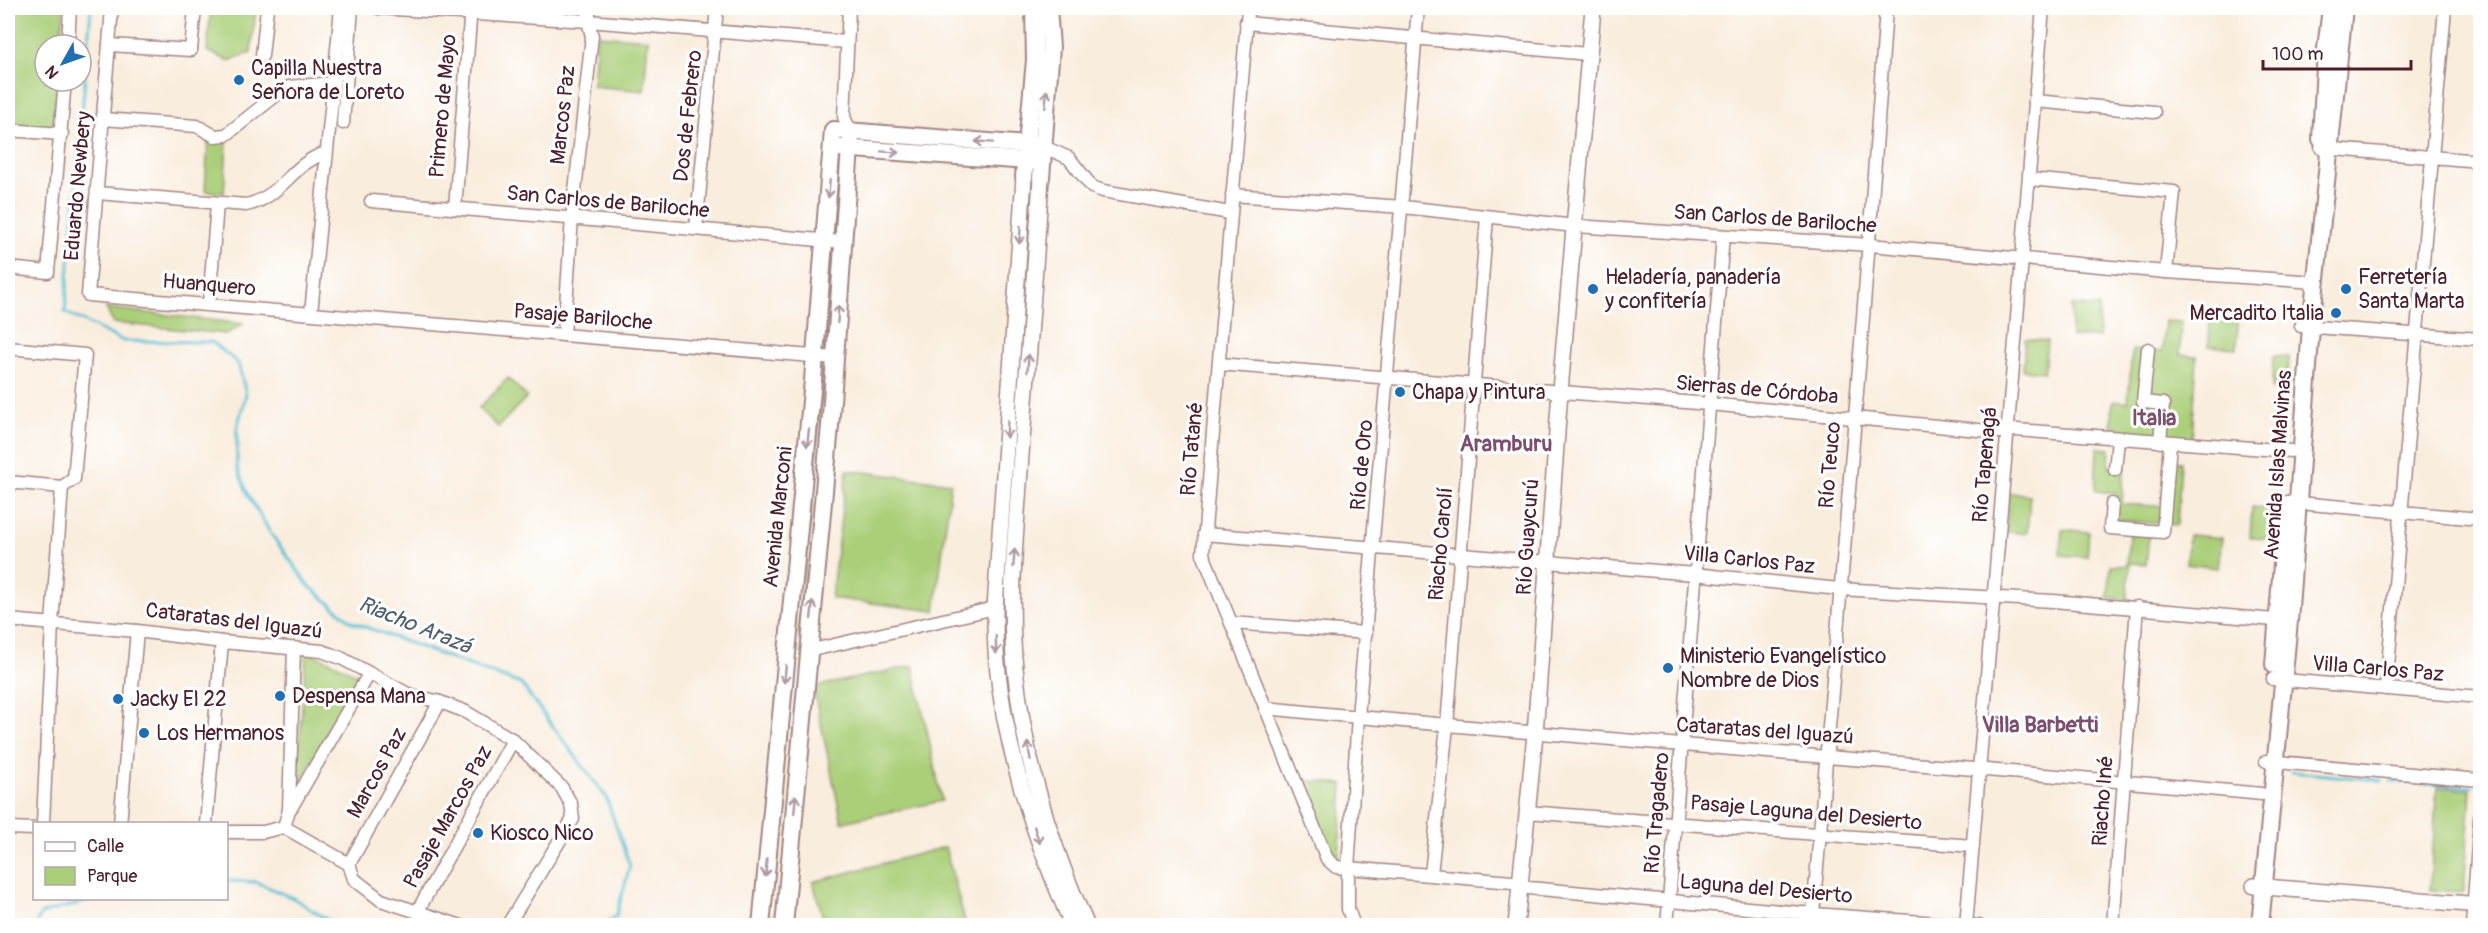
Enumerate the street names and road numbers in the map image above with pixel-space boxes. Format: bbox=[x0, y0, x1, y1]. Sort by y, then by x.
street label: Primero de Mayo bbox=[423, 33, 463, 179]
street label: Dos de Febrero bbox=[668, 49, 708, 183]
street label: Marcos Paz bbox=[544, 64, 582, 166]
street label: Eduardo Newbery bbox=[58, 110, 98, 262]
street label: San Carlos de Bariloche bbox=[505, 180, 711, 224]
street label: San Carlos de Bariloche bbox=[1672, 198, 1878, 240]
street label: Huanquero bbox=[161, 267, 257, 303]
street label: Pasaje Bariloche bbox=[512, 297, 654, 337]
street label: Sierras de Córdoba bbox=[1675, 369, 1839, 411]
street label: Avenida Islas Malvinas bbox=[2258, 369, 2298, 561]
street label: Río Tatané bbox=[1174, 401, 1210, 497]
street label: Río Tapenagá bbox=[1967, 406, 2003, 524]
street label: Río de Oro bbox=[1345, 419, 1379, 511]
street label: Río Teuco bbox=[1813, 420, 1847, 510]
street label: Avenida Marconi bbox=[757, 445, 799, 589]
street label: Río Guaycurú bbox=[1510, 478, 1546, 596]
street label: Riacho Carolí bbox=[1423, 486, 1459, 602]
street label: Villa Carlos Paz bbox=[1682, 540, 1816, 580]
street label: Cataratas del Iguazú bbox=[144, 597, 324, 645]
street label: Villa Carlos Paz bbox=[2311, 650, 2445, 688]
street label: Cataratas del Iguazú bbox=[1675, 711, 1855, 751]
street label: Marcos Paz bbox=[341, 723, 413, 823]
street label: Pasaje Marcos Paz bbox=[398, 741, 498, 893]
street label: Río Tragadero bbox=[1638, 751, 1676, 875]
street label: Riacho Iné bbox=[2086, 755, 2120, 847]
street label: Pasaje Laguna del Desierto bbox=[1689, 789, 1923, 837]
street label: Laguna del Desierto bbox=[1678, 868, 1854, 910]

